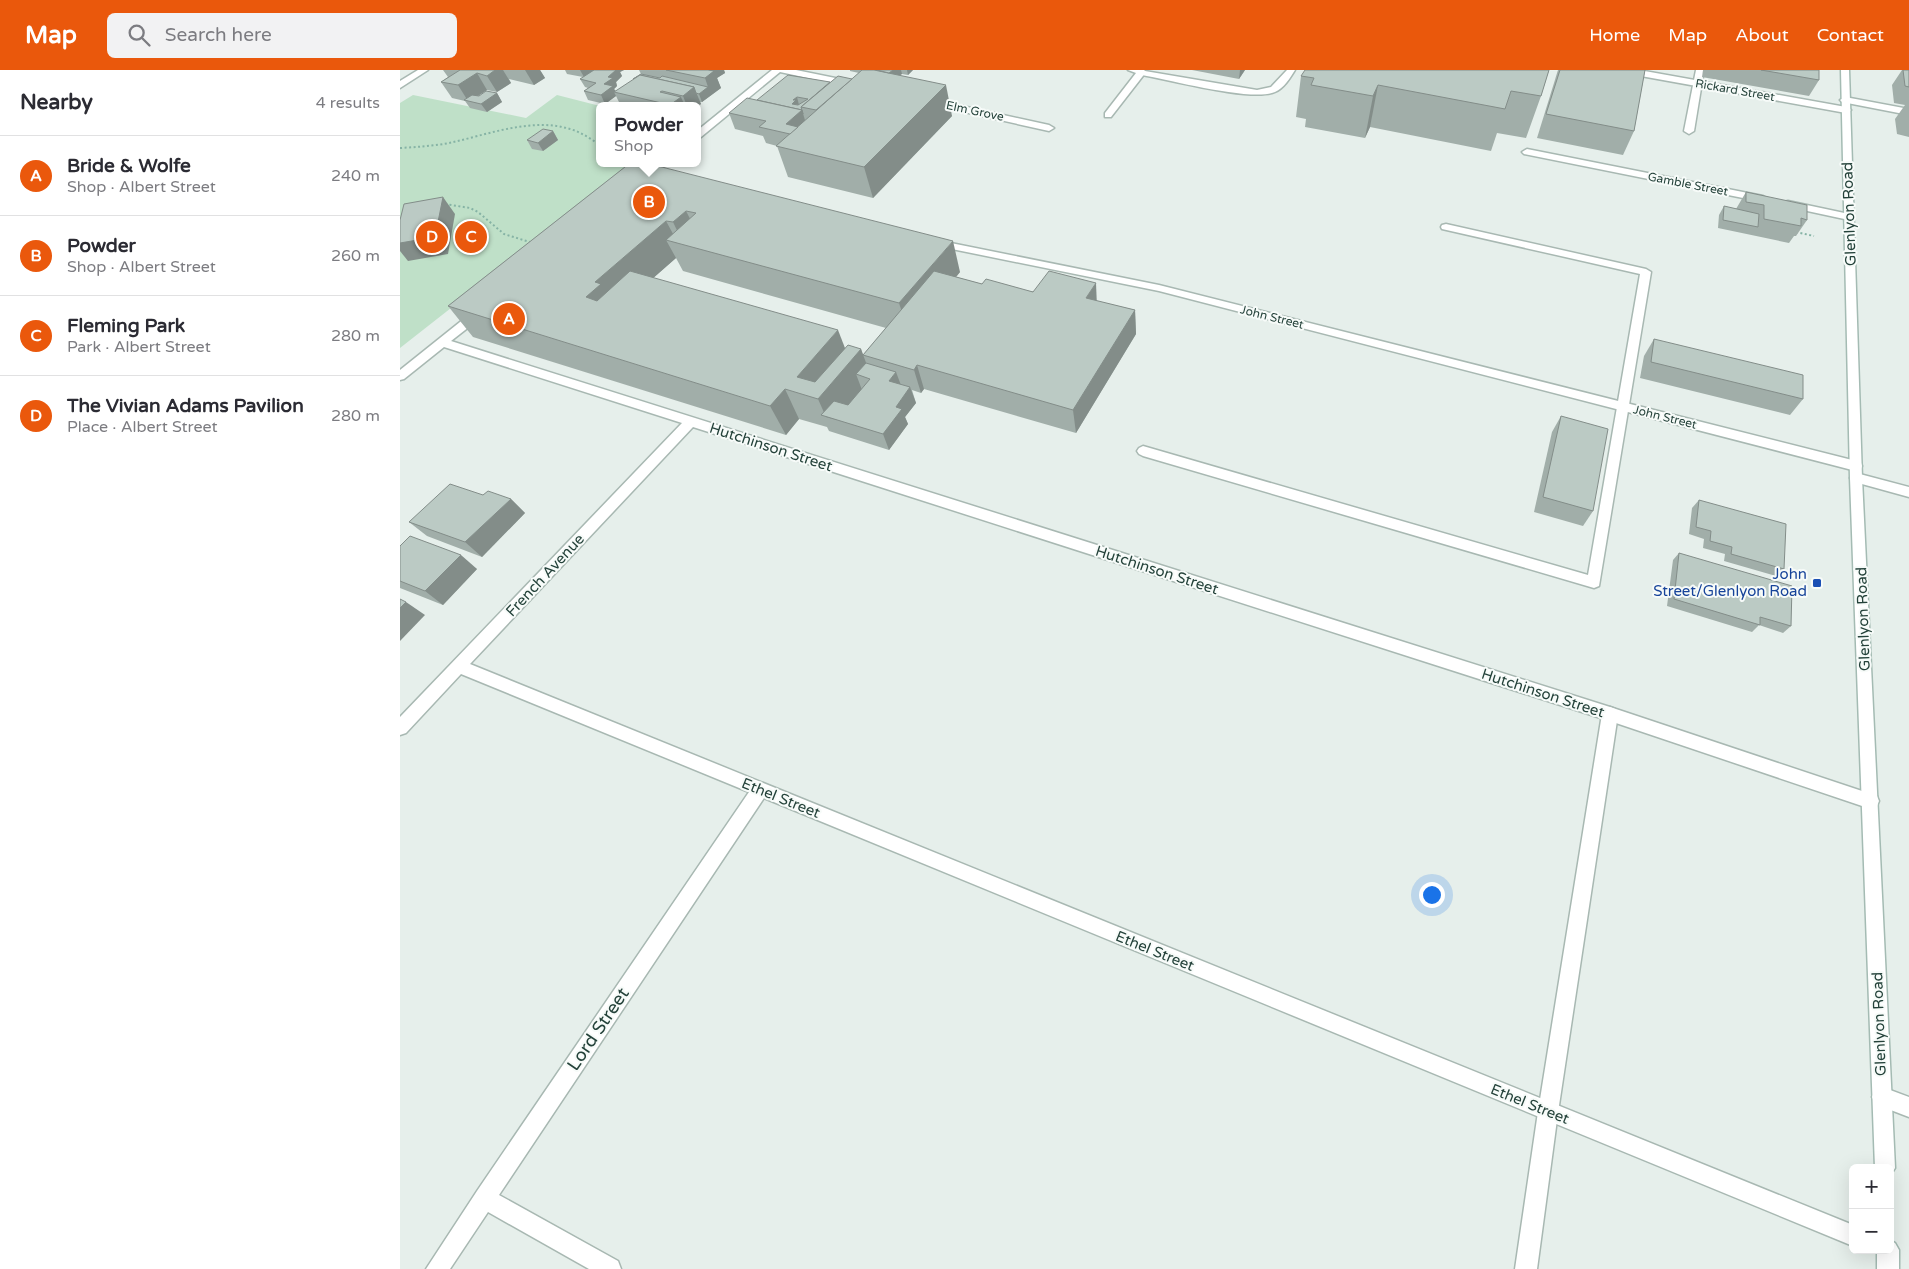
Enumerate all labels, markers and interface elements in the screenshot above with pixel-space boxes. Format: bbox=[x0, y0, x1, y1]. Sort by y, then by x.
search box bbox=[107, 13, 457, 58]
text: Map bbox=[25, 21, 77, 50]
icon: search bbox=[125, 21, 153, 49]
text: Search here bbox=[165, 24, 272, 46]
text: Home bbox=[1589, 24, 1640, 46]
text: Map bbox=[1668, 24, 1707, 46]
text: About bbox=[1735, 24, 1789, 46]
text: Contact bbox=[1817, 24, 1884, 46]
street label: Rickard Street bbox=[1694, 76, 1776, 104]
text: Nearby bbox=[20, 90, 93, 115]
text: 4 results bbox=[316, 93, 380, 113]
street label: Elm Grove bbox=[945, 98, 1005, 124]
popup bbox=[596, 102, 701, 167]
text: Powder bbox=[614, 114, 683, 136]
text: Shop bbox=[614, 136, 653, 156]
text: Bride & Wolfe bbox=[67, 155, 191, 177]
street label: Glenlyon Road bbox=[1838, 162, 1860, 266]
text: A bbox=[30, 166, 42, 186]
text: 240 m bbox=[331, 166, 380, 186]
street label: Gamble Street bbox=[1647, 169, 1730, 199]
text: Shop · Albert Street bbox=[67, 177, 216, 197]
pin: B bbox=[633, 183, 665, 221]
pin: D bbox=[416, 218, 448, 256]
pin: C bbox=[455, 218, 487, 256]
text: Powder bbox=[67, 235, 136, 257]
text: B bbox=[30, 246, 42, 266]
text: 260 m bbox=[331, 246, 380, 266]
text: Shop · Albert Street bbox=[67, 257, 216, 277]
pin: A bbox=[493, 300, 525, 338]
street label: John Street bbox=[1239, 302, 1306, 332]
text: Fleming Park bbox=[67, 315, 185, 337]
text: C bbox=[30, 326, 42, 346]
text: 280 m bbox=[331, 326, 380, 346]
text: Park · Albert Street bbox=[67, 337, 211, 357]
text: The Vivian Adams Pavilion bbox=[67, 395, 304, 417]
street label: John Street bbox=[1632, 402, 1699, 432]
text: D bbox=[30, 406, 42, 426]
text: 280 m bbox=[331, 406, 380, 426]
text: Place · Albert Street bbox=[67, 417, 218, 437]
street label: Hutchinson Street bbox=[707, 419, 835, 475]
street label: French Avenue bbox=[502, 530, 588, 620]
street label: Hutchinson Street bbox=[1093, 542, 1221, 598]
place label: John Street/Glenlyon Road bbox=[1653, 565, 1807, 600]
street label: Glenlyon Road bbox=[1852, 567, 1874, 671]
marker: John Street/Glenlyon Road bbox=[1811, 577, 1823, 589]
street label: Hutchinson Street bbox=[1479, 665, 1607, 721]
street label: Ethel Street bbox=[739, 774, 823, 822]
your location bbox=[1419, 882, 1445, 908]
street label: Ethel Street bbox=[1113, 927, 1197, 975]
street label: Glenlyon Road bbox=[1868, 972, 1890, 1076]
street label: Lord Street bbox=[562, 983, 634, 1075]
street label: Ethel Street bbox=[1488, 1080, 1572, 1128]
map controls bbox=[1849, 1164, 1894, 1254]
button: + bbox=[1849, 1164, 1894, 1209]
button: − bbox=[1849, 1209, 1894, 1254]

